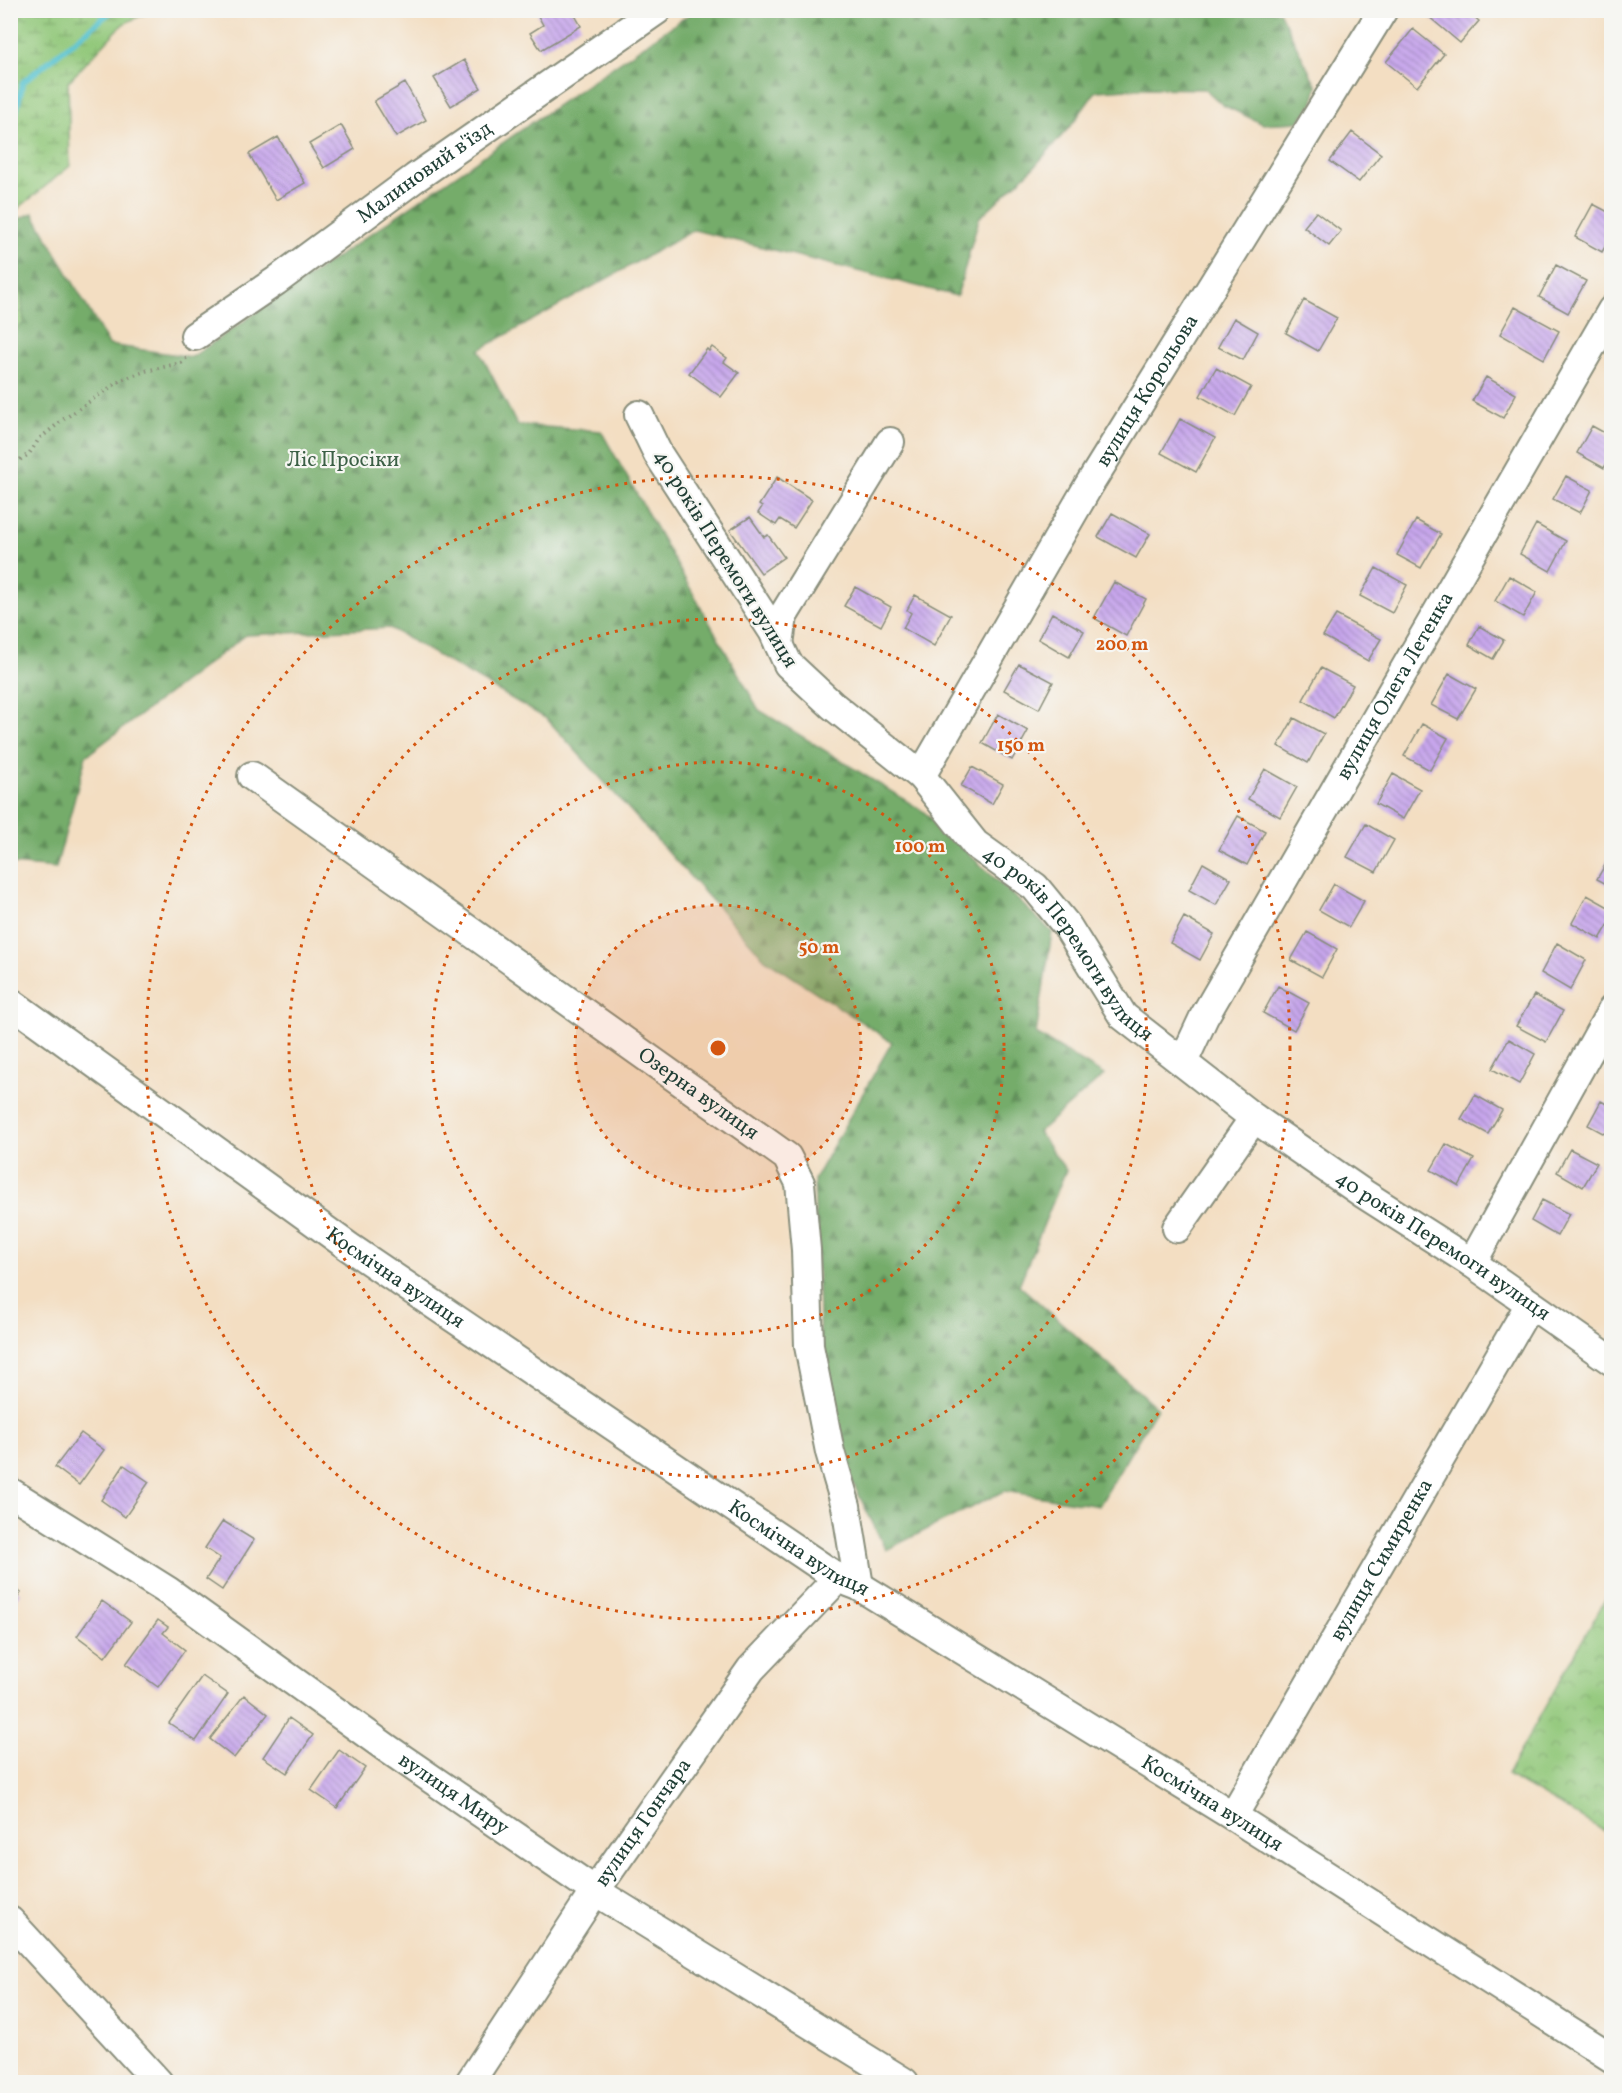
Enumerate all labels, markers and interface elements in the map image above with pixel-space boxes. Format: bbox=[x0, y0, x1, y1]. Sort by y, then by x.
street label: Малиновий в'їзд bbox=[351, 114, 498, 231]
street label: вулиця Корольова bbox=[1089, 309, 1206, 473]
street label: 40 років Перемоги вулиця bbox=[646, 444, 804, 674]
park label: Ліс Просіки bbox=[287, 446, 399, 475]
street label: вулиця Олега Летенка bbox=[1329, 586, 1461, 785]
text: 200 m bbox=[1096, 633, 1148, 658]
text: 150 m bbox=[997, 734, 1045, 759]
text: 100 m bbox=[895, 835, 945, 860]
street label: 40 років Перемоги вулиця bbox=[976, 839, 1159, 1049]
text: 50 m bbox=[799, 936, 839, 961]
centre of rings bbox=[708, 1038, 728, 1058]
street label: Озерна вулиця bbox=[632, 1041, 765, 1147]
street label: 40 років Перемоги вулиця bbox=[1330, 1164, 1556, 1328]
street label: Космічна вулиця bbox=[320, 1220, 471, 1336]
street label: вулиця Симиренка bbox=[1323, 1473, 1440, 1646]
street label: Космічна вулиця bbox=[722, 1493, 875, 1604]
street label: вулиця Миру bbox=[393, 1746, 515, 1843]
street label: Космічна вулиця bbox=[1136, 1748, 1289, 1859]
street label: вулиця Гончара bbox=[588, 1752, 698, 1893]

